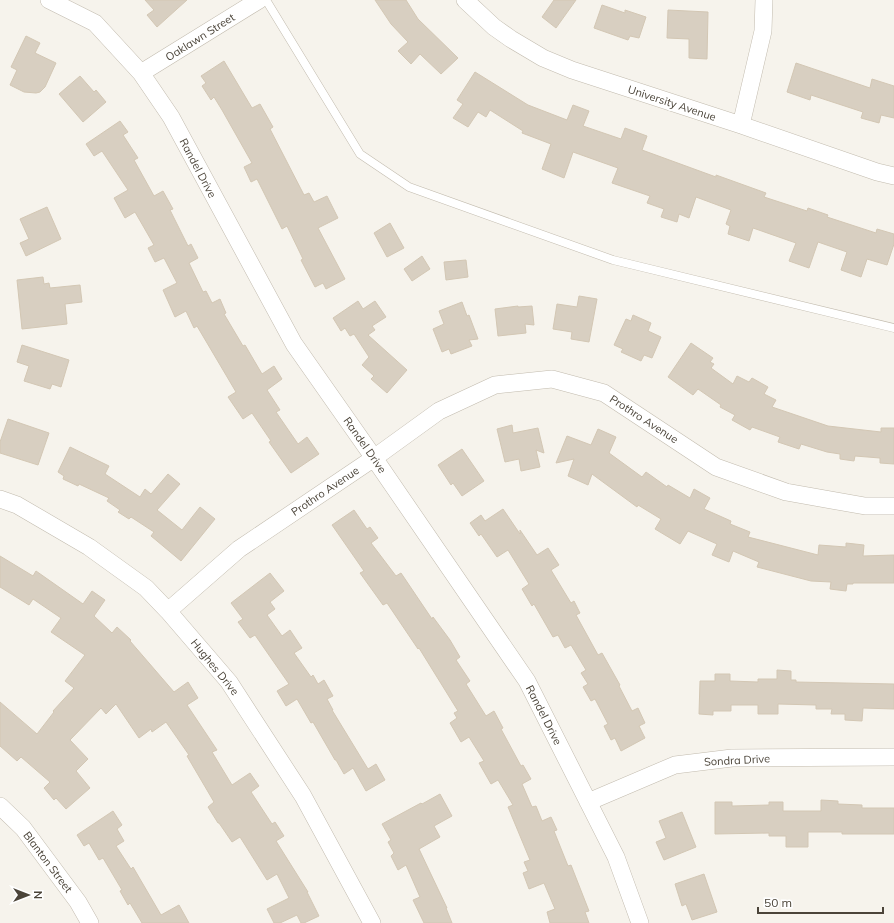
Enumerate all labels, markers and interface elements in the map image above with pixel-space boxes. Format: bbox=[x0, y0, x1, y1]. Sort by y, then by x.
street label: Oaklawn Street bbox=[163, 10, 237, 64]
street label: University Avenue bbox=[626, 82, 718, 124]
street label: Randel Drive bbox=[176, 136, 220, 200]
street label: Prothro Avenue bbox=[607, 392, 681, 446]
street label: Randel Drive bbox=[341, 414, 389, 476]
street label: Prothro Avenue bbox=[288, 463, 362, 519]
street label: Hughes Drive bbox=[188, 636, 242, 698]
street label: Randel Drive bbox=[523, 683, 565, 747]
street label: Sondra Drive bbox=[704, 751, 770, 769]
street label: Blanton Street bbox=[20, 829, 76, 895]
north arrow bbox=[8, 875, 48, 915]
scale bar bbox=[758, 889, 883, 915]
text: N bbox=[31, 891, 45, 899]
text: 50 m bbox=[764, 895, 792, 910]

